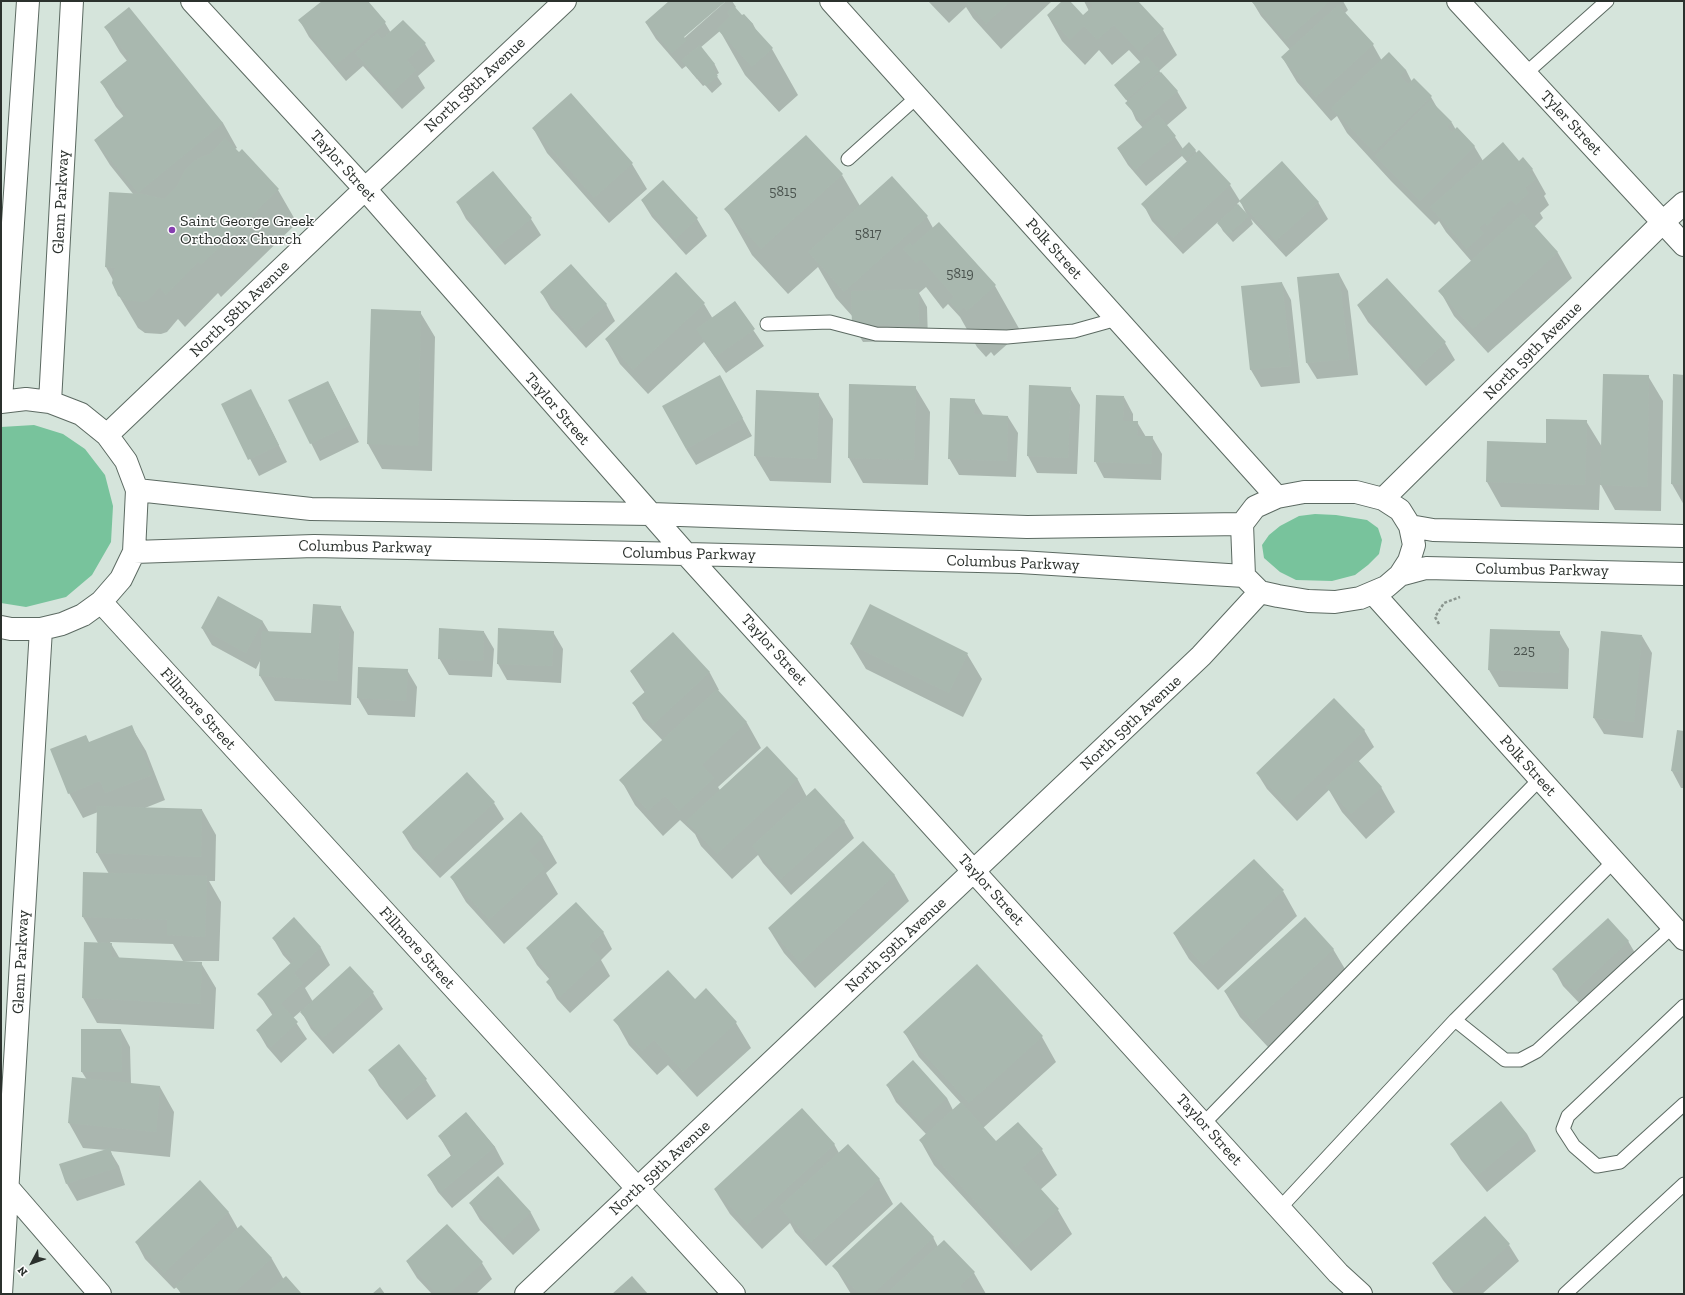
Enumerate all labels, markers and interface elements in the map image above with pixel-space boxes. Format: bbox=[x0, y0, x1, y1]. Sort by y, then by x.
street label: North 58th Avenue bbox=[421, 33, 529, 137]
street label: Tyler Street bbox=[1536, 87, 1606, 159]
street label: Taylor Street bbox=[306, 126, 380, 206]
street label: Glenn Parkway bbox=[49, 149, 73, 255]
house number: 5815 bbox=[769, 184, 797, 200]
place label: Saint George Greek Orthodox Church bbox=[180, 211, 314, 249]
street label: Polk Street bbox=[1022, 215, 1086, 283]
marker: Saint George Greek Orthodox Church bbox=[167, 225, 177, 235]
house number: 5817 bbox=[855, 226, 881, 242]
street label: North 58th Avenue bbox=[186, 257, 294, 361]
house number: 5819 bbox=[946, 266, 974, 282]
street label: North 59th Avenue bbox=[1480, 298, 1586, 404]
street label: Taylor Street bbox=[520, 369, 594, 449]
street label: Columbus Parkway bbox=[298, 536, 432, 558]
street label: Columbus Parkway bbox=[622, 543, 756, 565]
street label: Columbus Parkway bbox=[946, 551, 1080, 575]
street label: Columbus Parkway bbox=[1475, 559, 1609, 581]
street label: Taylor Street bbox=[737, 610, 811, 690]
house number: 225 bbox=[1513, 643, 1535, 659]
street label: Fillmore Street bbox=[156, 664, 240, 754]
street label: North 59th Avenue bbox=[1077, 671, 1185, 775]
street label: Polk Street bbox=[1496, 732, 1560, 800]
street label: Taylor Street bbox=[954, 850, 1028, 930]
street label: North 59th Avenue bbox=[842, 893, 950, 997]
street label: Fillmore Street bbox=[375, 903, 459, 993]
street label: Glenn Parkway bbox=[9, 909, 33, 1015]
street label: Taylor Street bbox=[1172, 1090, 1246, 1170]
street label: North 59th Avenue bbox=[606, 1116, 714, 1220]
north arrow bbox=[12, 1243, 52, 1283]
text: N bbox=[15, 1264, 30, 1279]

